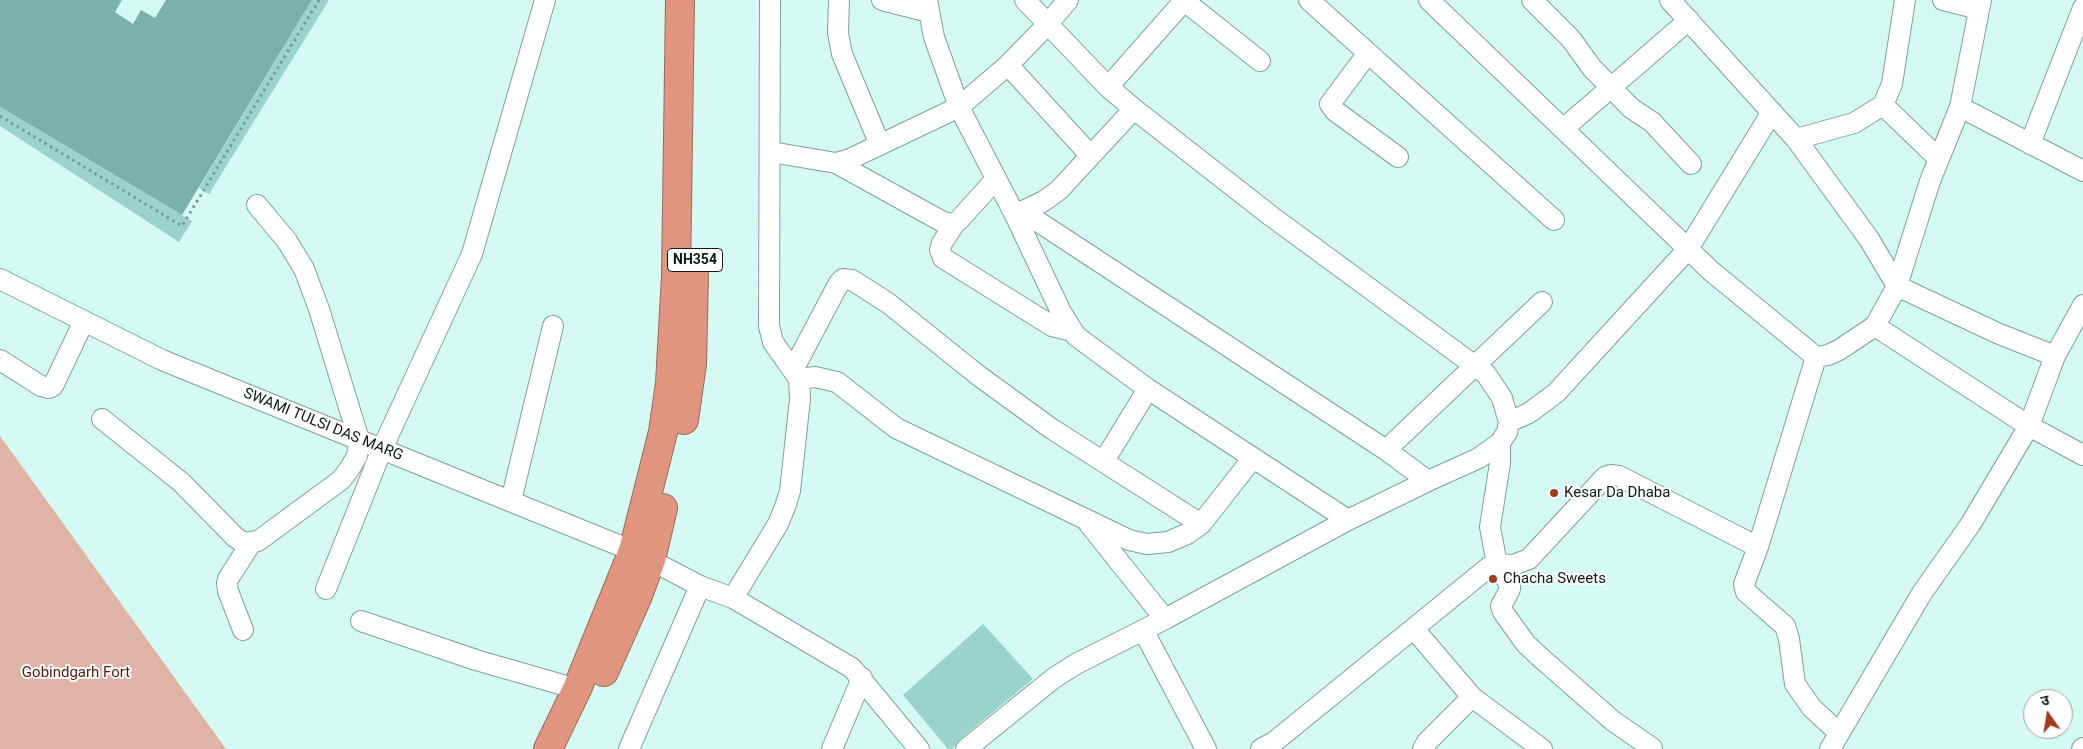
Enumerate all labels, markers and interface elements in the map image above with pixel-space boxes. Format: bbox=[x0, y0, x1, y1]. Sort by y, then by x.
road number: NH354 bbox=[668, 248, 722, 272]
street label: SWAMI TULSI DAS MARG bbox=[241, 385, 405, 465]
place label: Kesar Da Dhaba bbox=[1564, 484, 1670, 502]
marker: Kesar Da Dhaba bbox=[1548, 487, 1560, 499]
place label: Chacha Sweets bbox=[1503, 570, 1606, 588]
marker: Chacha Sweets bbox=[1487, 573, 1499, 585]
park label: Gobindgarh Fort bbox=[22, 664, 130, 682]
north arrow bbox=[2023, 689, 2073, 739]
text: उ bbox=[2039, 692, 2051, 709]

